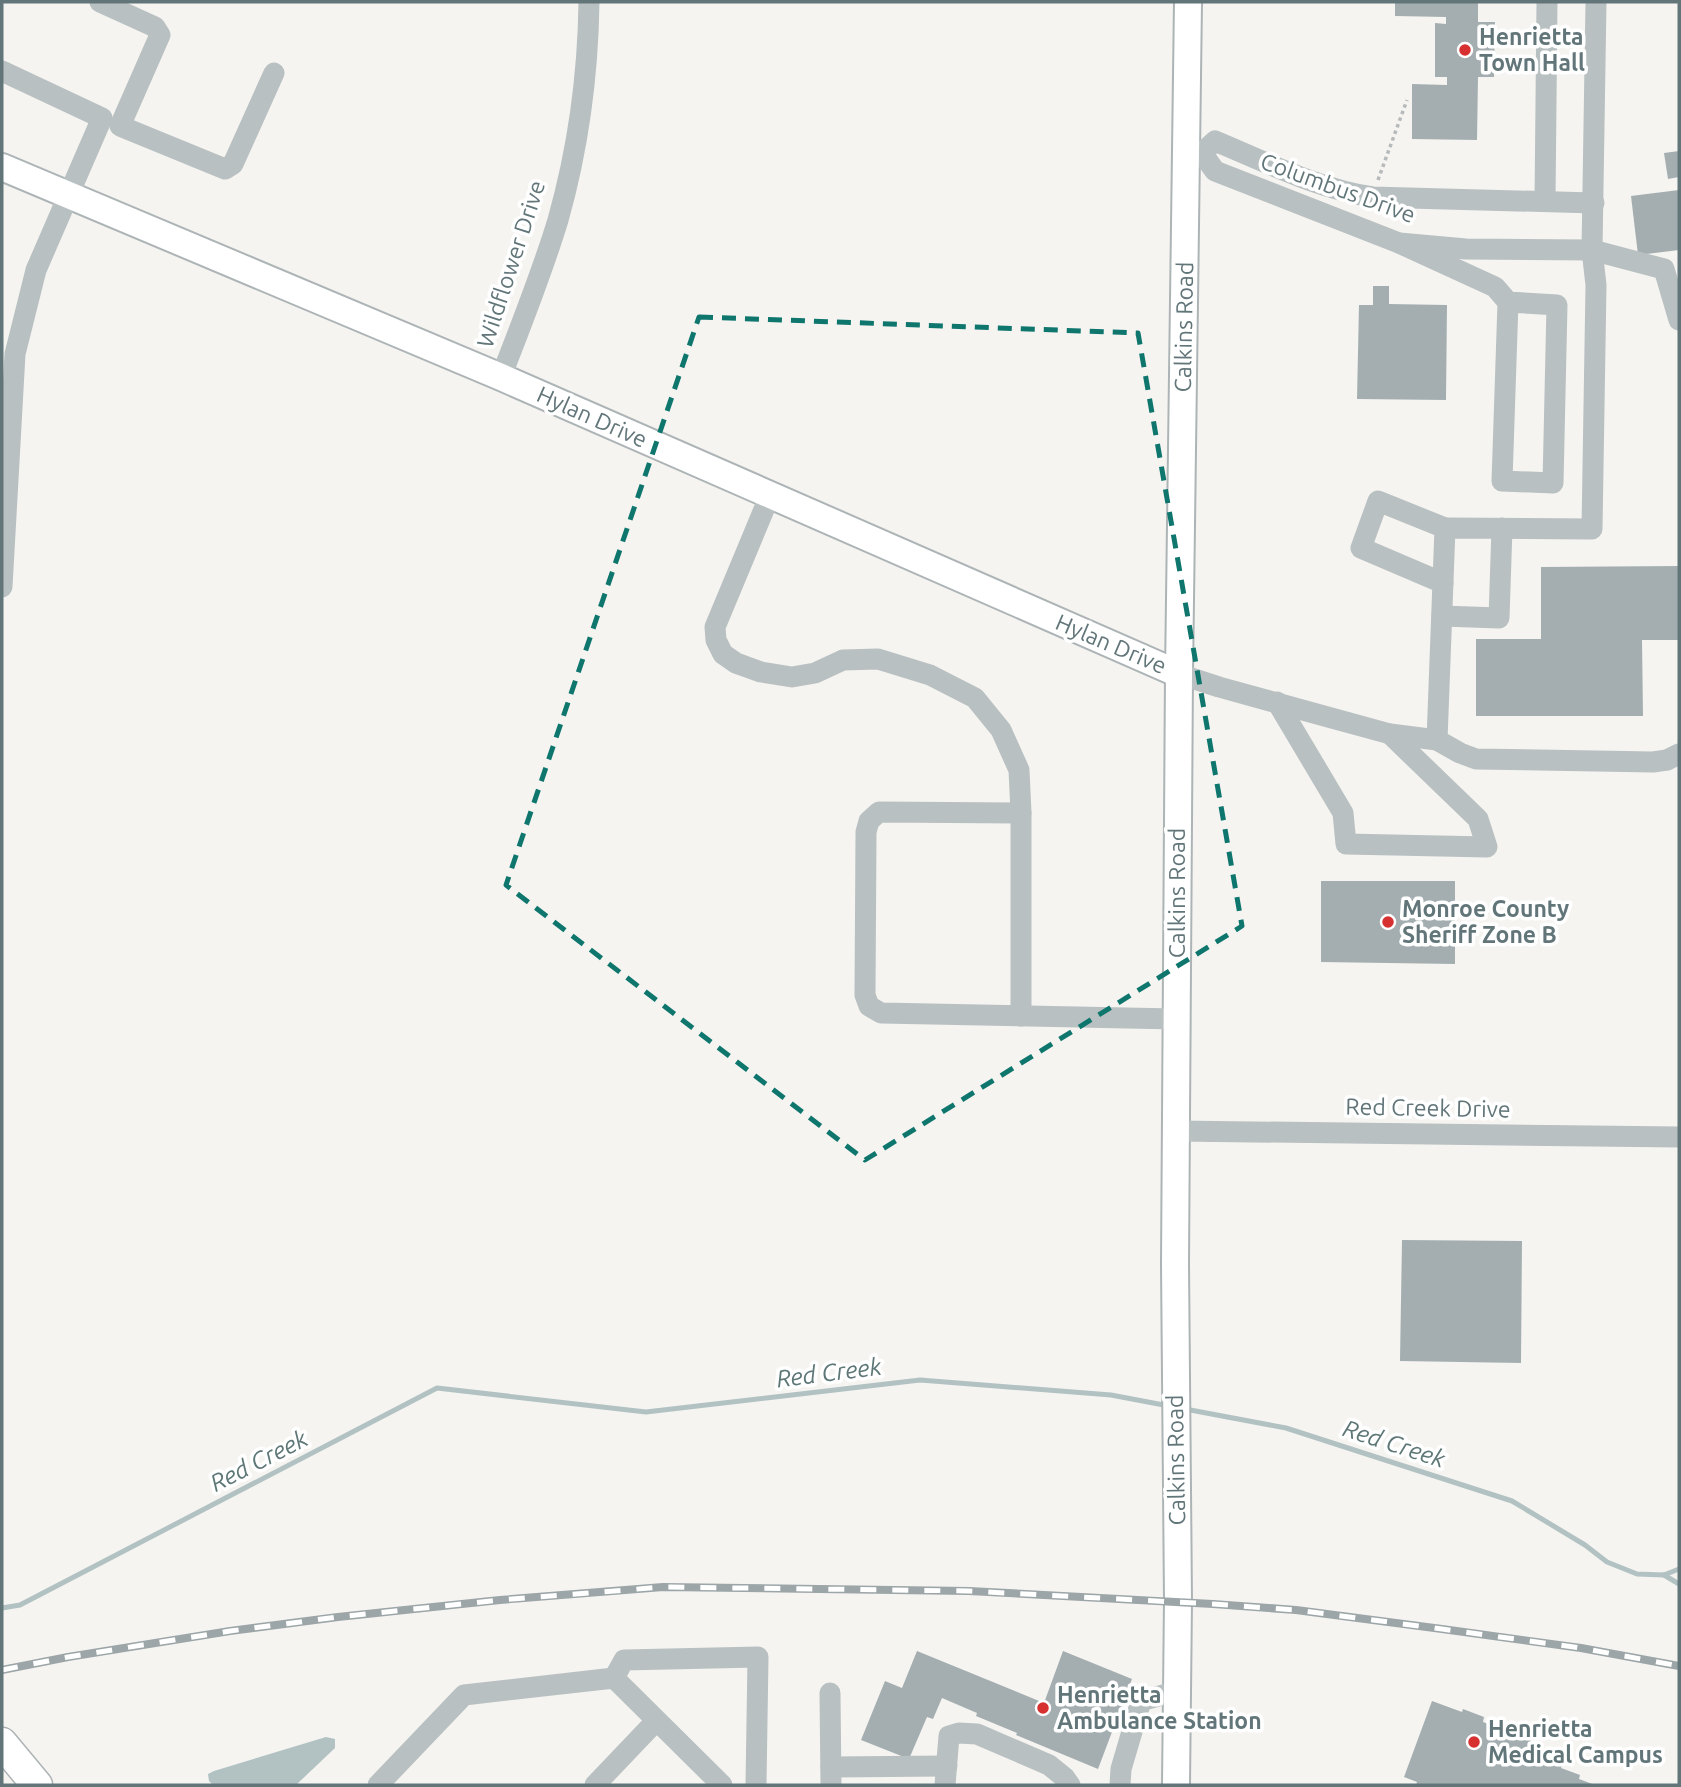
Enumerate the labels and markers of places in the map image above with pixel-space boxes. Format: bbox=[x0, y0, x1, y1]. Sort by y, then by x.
place label: Henrietta Town Hall bbox=[1479, 24, 1585, 75]
marker: Henrietta Town Hall bbox=[1457, 42, 1473, 58]
place label: Monroe County Sheriff Zone B bbox=[1402, 896, 1569, 947]
marker: Monroe County Sheriff Zone B bbox=[1380, 914, 1396, 930]
place label: Henrietta Ambulance Station bbox=[1057, 1682, 1262, 1733]
marker: Henrietta Ambulance Station bbox=[1035, 1700, 1051, 1716]
place label: Henrietta Medical Campus bbox=[1488, 1716, 1663, 1767]
marker: Henrietta Medical Campus bbox=[1466, 1734, 1482, 1750]

